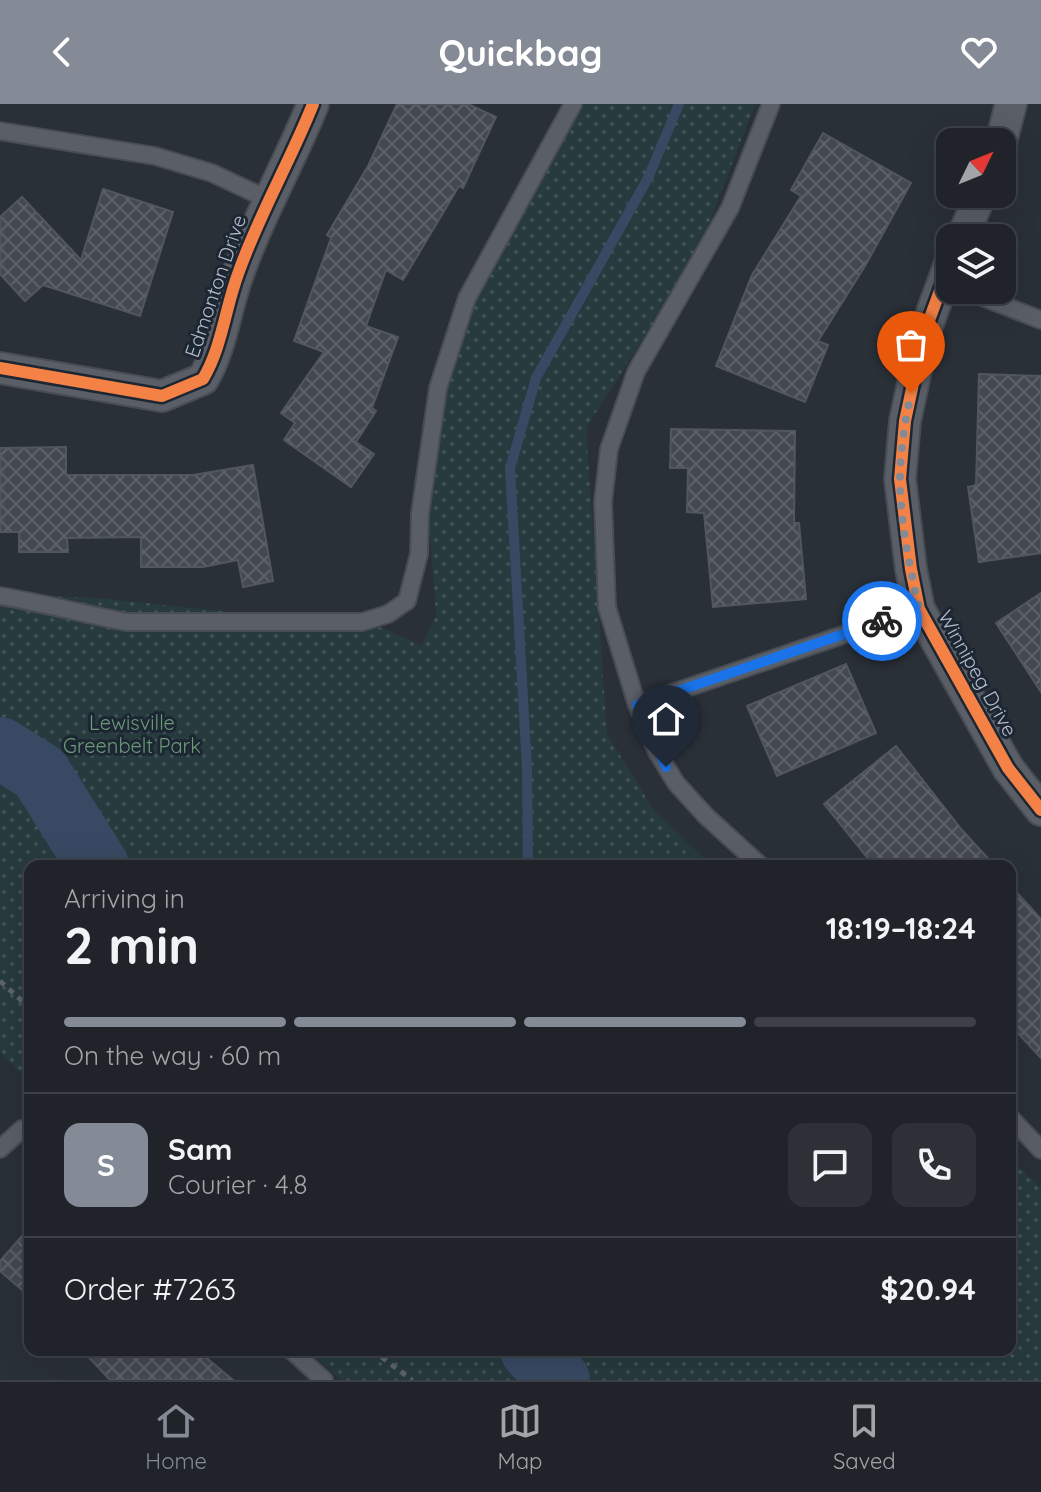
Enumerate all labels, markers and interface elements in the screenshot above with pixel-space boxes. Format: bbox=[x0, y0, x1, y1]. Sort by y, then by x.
icon: back bbox=[40, 30, 84, 74]
text: Quickbag bbox=[438, 30, 603, 75]
icon: heart bbox=[957, 30, 1001, 74]
north arrow bbox=[936, 128, 1016, 208]
map controls bbox=[936, 128, 1016, 304]
street label: Edmonton Drive bbox=[179, 211, 251, 361]
button: layers bbox=[936, 224, 1016, 304]
pin bbox=[877, 311, 945, 393]
icon: bag bbox=[889, 323, 933, 367]
courier bbox=[842, 581, 922, 661]
icon: bike bbox=[860, 599, 904, 643]
street label: Winnipeg Drive bbox=[933, 606, 1023, 740]
pin bbox=[632, 685, 700, 767]
icon: home bbox=[644, 697, 688, 741]
park label: Lewisville Greenbelt Park bbox=[63, 710, 201, 758]
text: Arriving in bbox=[64, 882, 185, 915]
text: 18:19–18:24 bbox=[826, 909, 976, 947]
text: 2 min bbox=[64, 912, 199, 977]
text: On the way · 60 m bbox=[64, 1039, 281, 1072]
button: chat bbox=[788, 1123, 872, 1207]
button: phone bbox=[892, 1123, 976, 1207]
text: Sam bbox=[168, 1130, 232, 1168]
text: S bbox=[97, 1146, 115, 1184]
text: Courier · 4.8 bbox=[168, 1168, 307, 1201]
text: Order #7263 bbox=[64, 1270, 236, 1308]
text: $20.94 bbox=[880, 1270, 976, 1308]
tab: Home bbox=[145, 1399, 207, 1475]
tab: Map bbox=[498, 1399, 542, 1475]
tab: Saved bbox=[833, 1399, 896, 1475]

